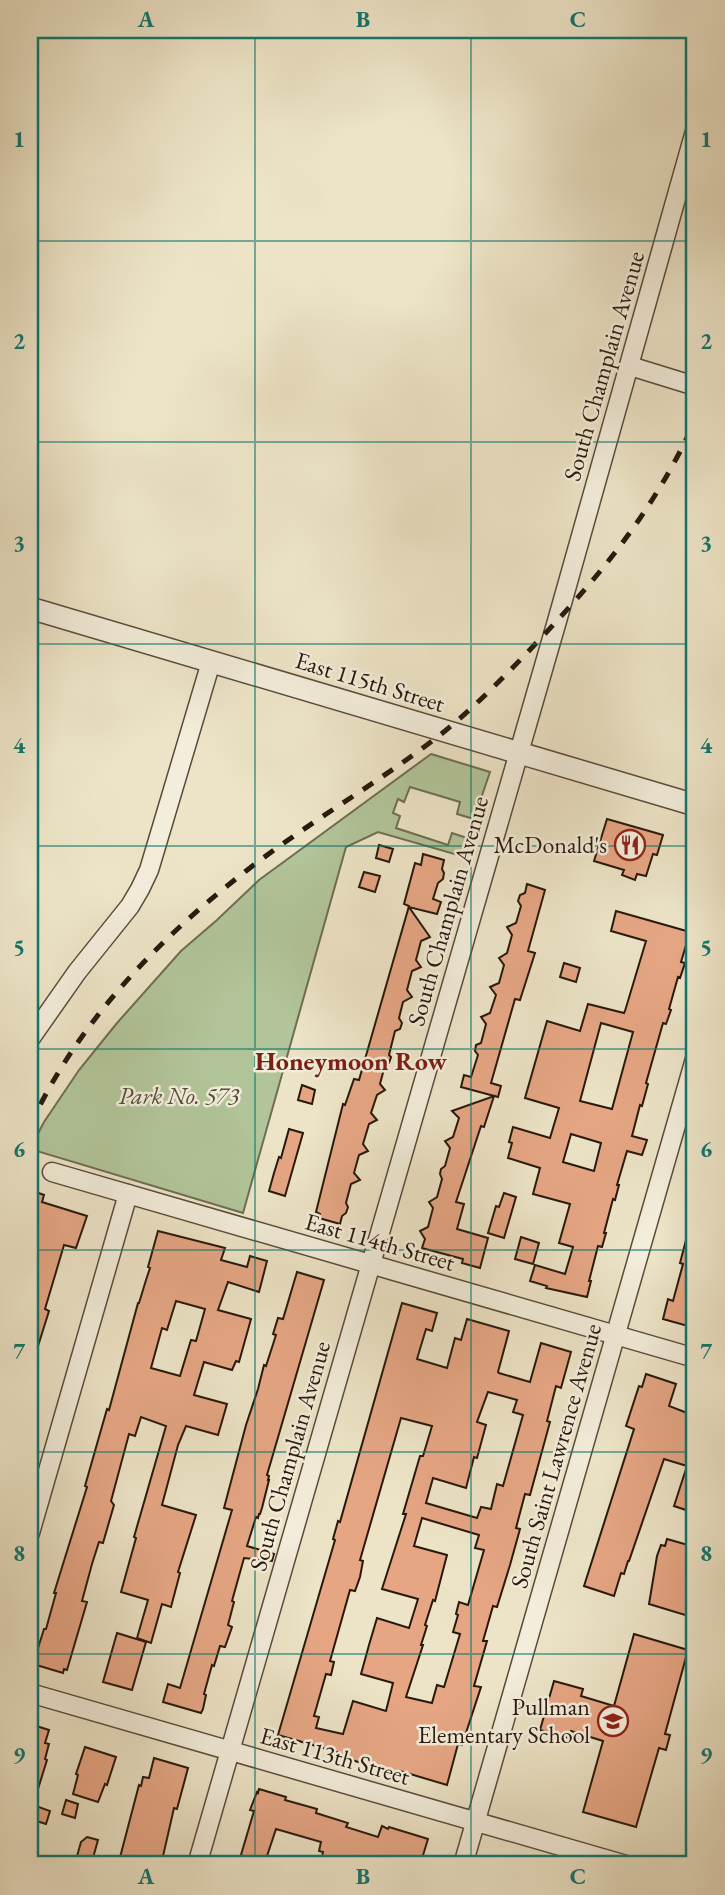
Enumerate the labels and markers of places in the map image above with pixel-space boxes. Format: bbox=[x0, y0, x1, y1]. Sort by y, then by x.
restaurant icon: McDonald's bbox=[613, 828, 647, 862]
place label: McDonald's bbox=[493, 829, 607, 860]
place label: Pullman Elementary School bbox=[418, 1691, 590, 1750]
school or university icon: Pullman Elementary School bbox=[596, 1704, 630, 1738]

